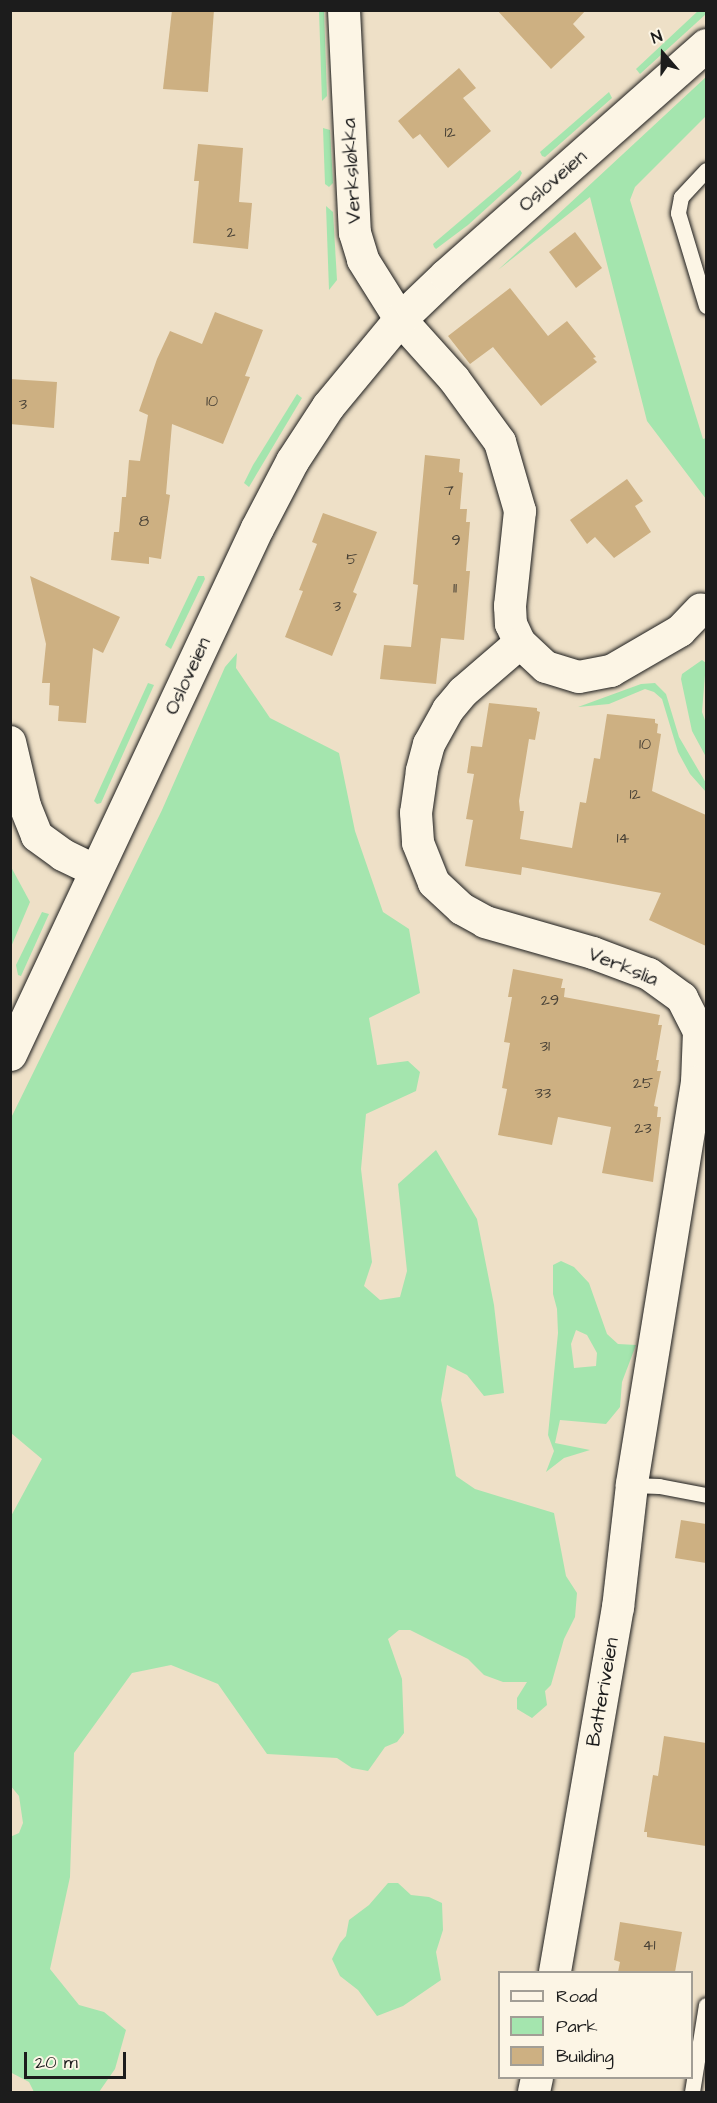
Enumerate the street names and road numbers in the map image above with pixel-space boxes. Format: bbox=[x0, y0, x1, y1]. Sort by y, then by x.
street label: Verksløkka bbox=[337, 118, 367, 224]
street label: Osloveien bbox=[514, 145, 592, 217]
street label: Osloveien bbox=[160, 633, 216, 719]
street label: Verkslia bbox=[585, 942, 661, 992]
street label: Batteriveien bbox=[582, 1636, 624, 1748]

